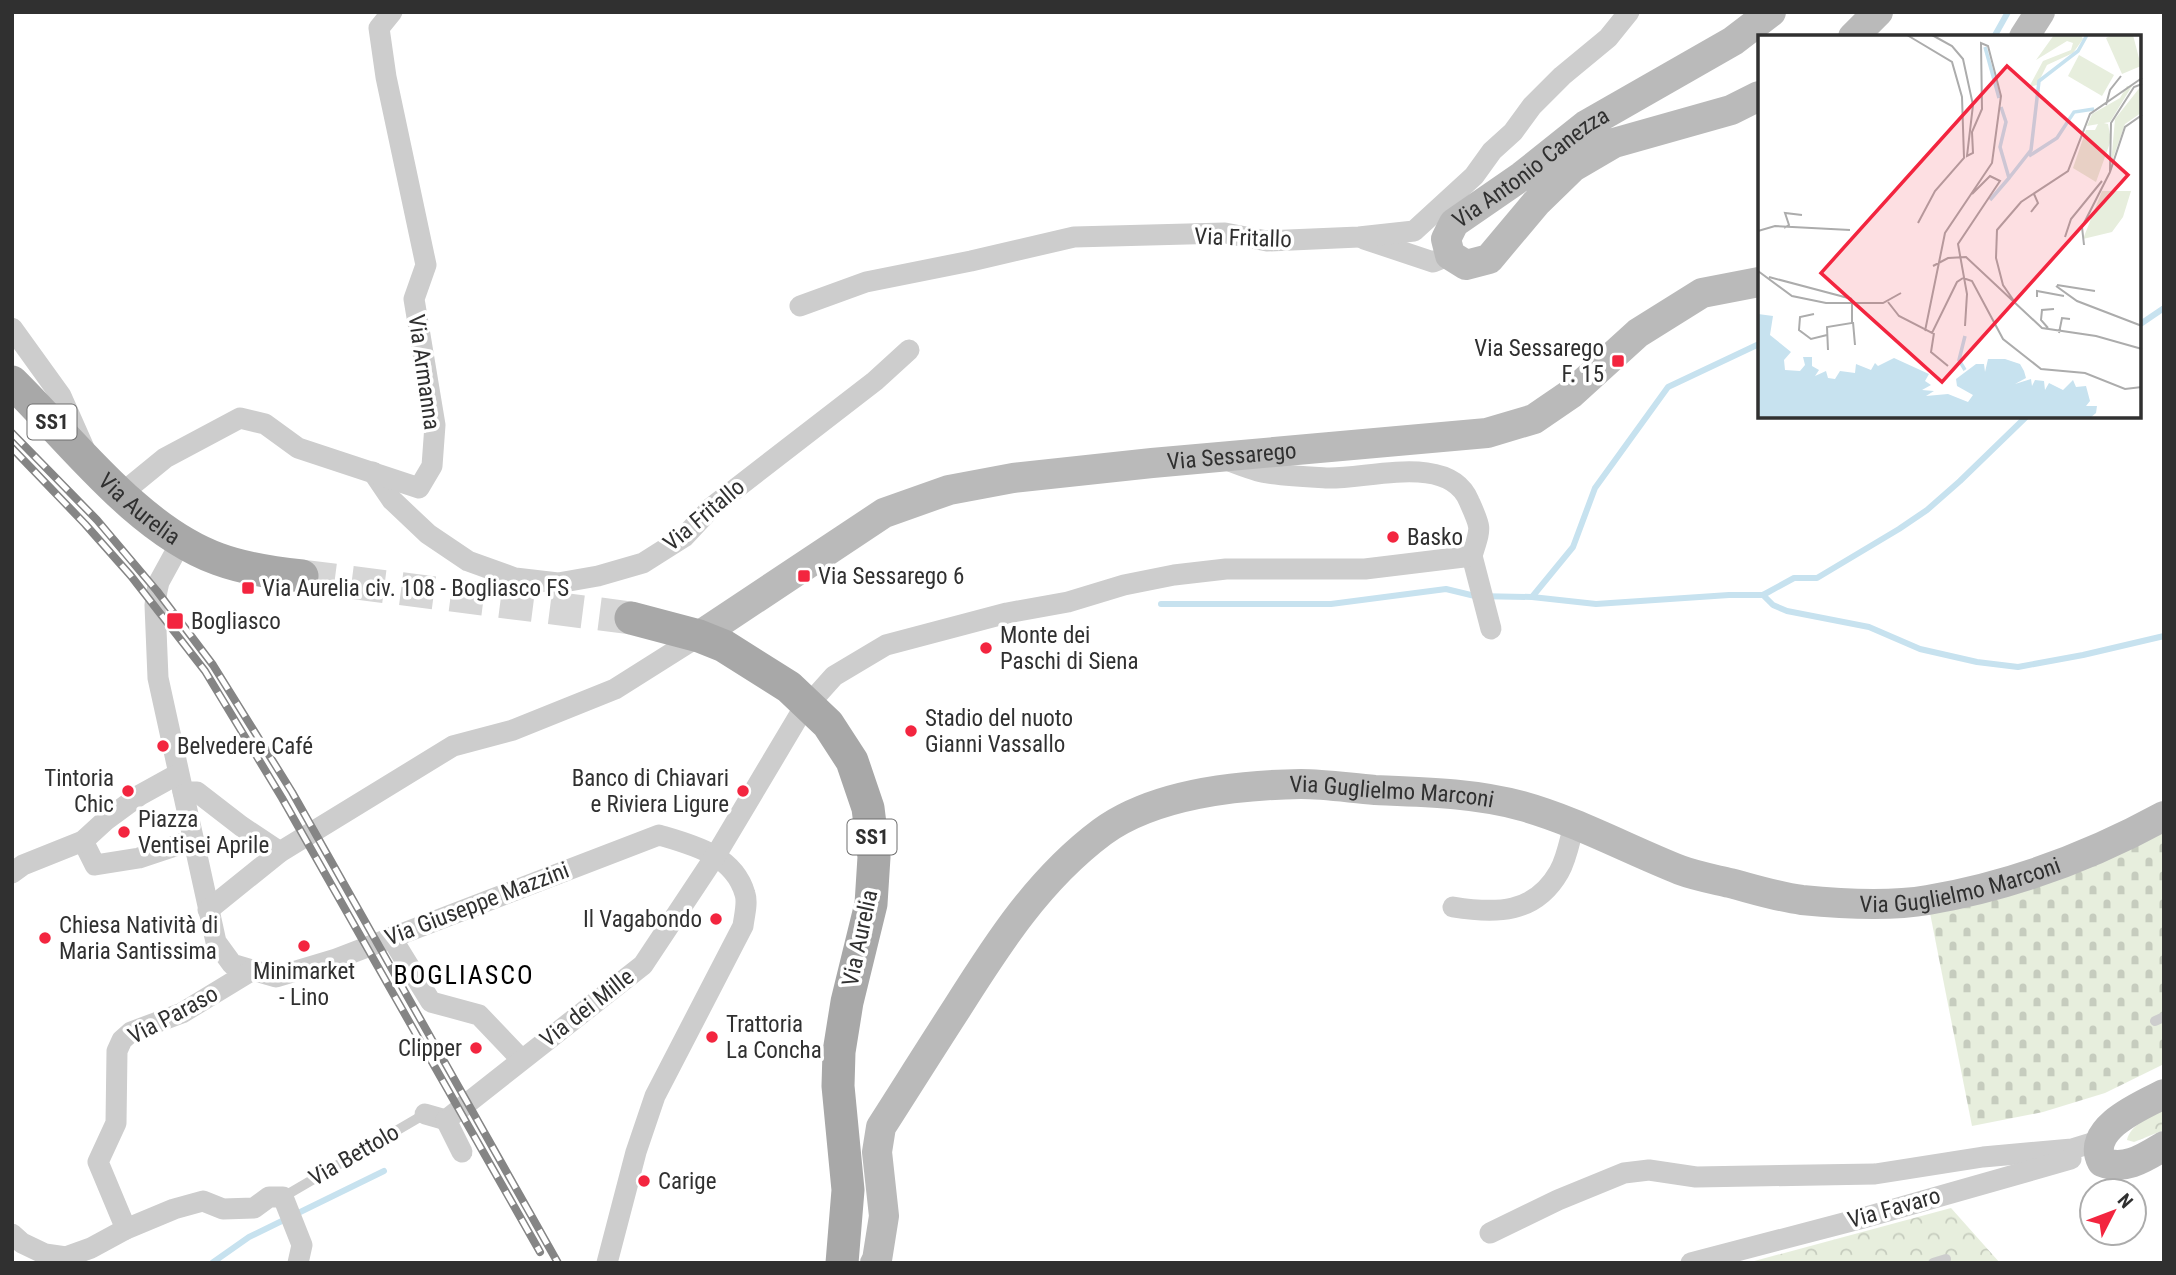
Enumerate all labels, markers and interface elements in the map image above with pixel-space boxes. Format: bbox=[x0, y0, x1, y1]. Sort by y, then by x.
inset map bbox=[1758, 35, 2141, 418]
street label: Via Antonio Canezza bbox=[1447, 101, 1614, 233]
street label: Via Fritallo bbox=[1194, 223, 1292, 253]
street label: Via Armanna bbox=[403, 312, 445, 432]
place label: Via Sessarego F. 15 bbox=[1474, 335, 1604, 388]
marker: Via Sessarego F. 15 bbox=[1610, 353, 1626, 369]
road number: SS1 bbox=[28, 404, 76, 440]
street label: Via Sessarego bbox=[1166, 437, 1297, 475]
street label: Via Aurelia bbox=[93, 467, 185, 550]
street label: Via Fritallo bbox=[658, 473, 750, 557]
place label: Basko bbox=[1407, 524, 1463, 551]
marker: Basko bbox=[1385, 529, 1401, 545]
place label: Via Sessarego 6 bbox=[818, 563, 964, 590]
marker: Via Sessarego 6 bbox=[796, 568, 812, 584]
place label: Via Aurelia civ. 108 - Bogliasco FS bbox=[262, 575, 569, 602]
marker: Via Aurelia civ. 108 - Bogliasco FS bbox=[240, 580, 256, 596]
place label: Bogliasco bbox=[191, 608, 281, 635]
marker: Bogliasco bbox=[165, 611, 185, 631]
place label: Monte dei Paschi di Siena bbox=[1000, 622, 1139, 675]
marker: Monte dei Paschi di Siena bbox=[978, 640, 994, 656]
place label: Stadio del nuoto Gianni Vassallo bbox=[925, 705, 1073, 758]
marker: Stadio del nuoto Gianni Vassallo bbox=[903, 723, 919, 739]
place label: Belvedere Café bbox=[177, 733, 313, 760]
marker: Belvedere Café bbox=[155, 738, 171, 754]
place label: Tintoria Chic bbox=[44, 765, 114, 818]
place label: Banco di Chiavari e Riviera Ligure bbox=[572, 765, 729, 818]
street label: Via Guglielmo Marconi bbox=[1289, 770, 1496, 813]
marker: Tintoria Chic bbox=[120, 783, 136, 799]
marker: Banco di Chiavari e Riviera Ligure bbox=[735, 783, 751, 799]
place label: Piazza Ventisei Aprile bbox=[138, 806, 269, 859]
road number: SS1 bbox=[848, 820, 896, 854]
marker: Piazza Ventisei Aprile bbox=[116, 824, 132, 840]
street label: Via Guglielmo Marconi bbox=[1859, 851, 2064, 918]
street label: Via Giuseppe Mazzini bbox=[381, 857, 573, 951]
street label: Via Aurelia bbox=[837, 887, 883, 989]
place label: Il Vagabondo bbox=[583, 906, 702, 933]
marker: Il Vagabondo bbox=[708, 911, 724, 927]
place label: Chiesa Natività di Maria Santissima bbox=[59, 912, 218, 965]
marker: Chiesa Natività di Maria Santissima bbox=[37, 930, 53, 946]
marker: Minimarket - Lino bbox=[296, 938, 312, 954]
place label: Minimarket - Lino bbox=[253, 958, 355, 1011]
district label: BOGLIASCO bbox=[393, 960, 535, 990]
street label: Via dei Mille bbox=[535, 963, 639, 1053]
street label: Via Paraso bbox=[124, 980, 222, 1050]
place label: Trattoria La Concha bbox=[726, 1011, 822, 1064]
marker: Trattoria La Concha bbox=[704, 1029, 720, 1045]
place label: Clipper bbox=[398, 1035, 462, 1062]
marker: Clipper bbox=[468, 1040, 484, 1056]
street label: Via Bettolo bbox=[304, 1118, 404, 1192]
place label: Carige bbox=[658, 1168, 716, 1195]
marker: Carige bbox=[636, 1173, 652, 1189]
north arrow bbox=[2078, 1177, 2148, 1247]
street label: Via Favaro bbox=[1845, 1182, 1943, 1234]
text: N bbox=[2113, 1189, 2138, 1213]

